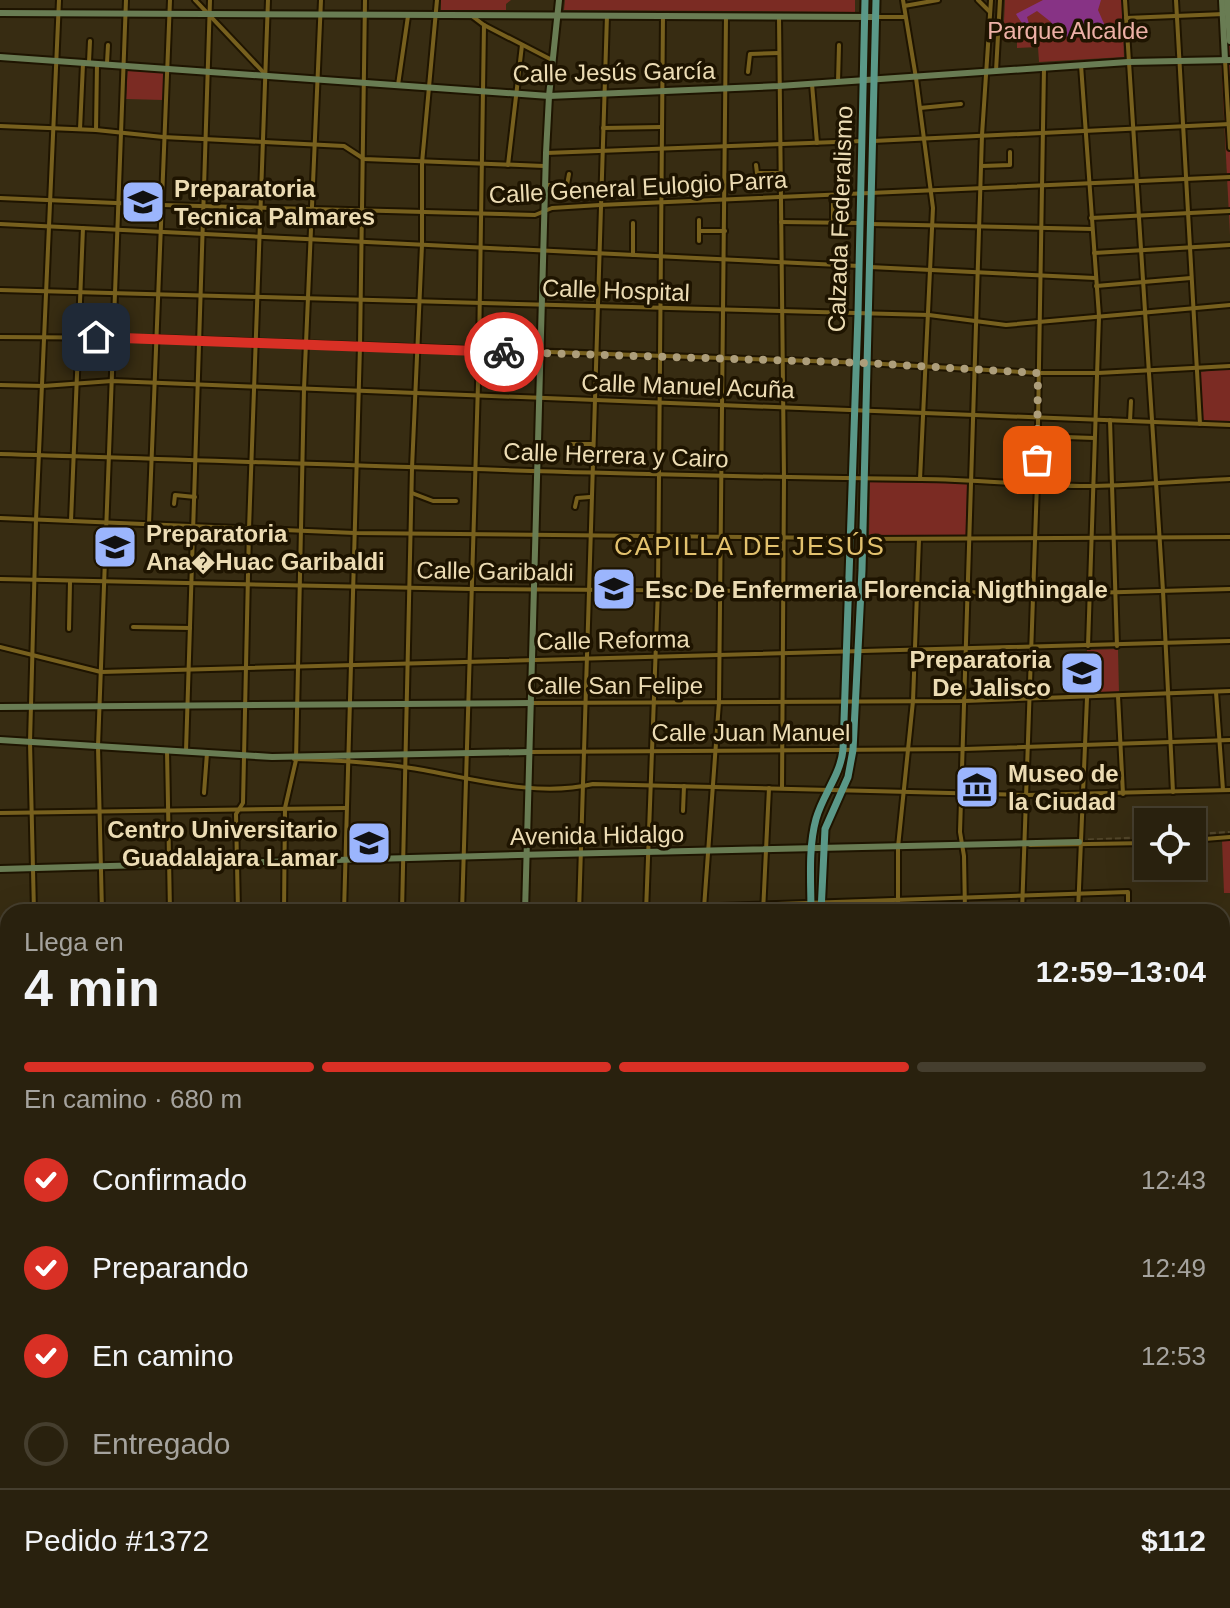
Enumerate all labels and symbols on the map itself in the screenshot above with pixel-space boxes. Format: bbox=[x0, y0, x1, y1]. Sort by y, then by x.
park label: Parque Alcalde bbox=[987, 17, 1149, 44]
street label: Calle Jesús García bbox=[512, 57, 716, 87]
street label: Calzada Federalismo bbox=[823, 105, 857, 333]
street label: Calle General Eulogio Parra bbox=[488, 166, 789, 208]
place label: Preparatoria Tecnica Palmares bbox=[174, 175, 375, 230]
school or university icon: Preparatoria Tecnica Palmares bbox=[119, 178, 167, 226]
street label: Calle Hospital bbox=[542, 274, 690, 306]
pin bbox=[62, 303, 130, 371]
courier bbox=[464, 312, 544, 392]
street label: Calle Manuel Acuña bbox=[581, 369, 796, 403]
pin bbox=[1003, 426, 1071, 494]
street label: Calle Herrera y Cairo bbox=[503, 438, 729, 472]
place label: Preparatoria Ana�Huac Garibaldi bbox=[146, 520, 385, 575]
school or university icon: Preparatoria Ana�Huac Garibaldi bbox=[91, 523, 139, 571]
district label: CAPILLA DE JESÚS bbox=[614, 531, 886, 561]
street label: Calle Garibaldi bbox=[416, 556, 574, 586]
school or university icon: Esc De Enfermeria Florencia Nigthingale bbox=[590, 565, 638, 613]
place label: Esc De Enfermeria Florencia Nigthingale bbox=[645, 576, 1108, 603]
street label: Calle Reforma bbox=[536, 625, 691, 655]
place label: Preparatoria De Jalisco bbox=[910, 646, 1052, 701]
school or university icon: Preparatoria De Jalisco bbox=[1058, 649, 1106, 697]
street label: Calle San Felipe bbox=[527, 672, 703, 699]
street label: Calle Juan Manuel bbox=[652, 719, 850, 746]
place label: Museo de la Ciudad bbox=[1008, 760, 1119, 815]
museum icon: Museo de la Ciudad bbox=[953, 763, 1001, 811]
place label: Centro Universitario Guadalajara Lamar bbox=[107, 816, 338, 871]
school or university icon: Centro Universitario Guadalajara Lamar bbox=[345, 819, 393, 867]
street label: Avenida Hidalgo bbox=[510, 820, 684, 850]

